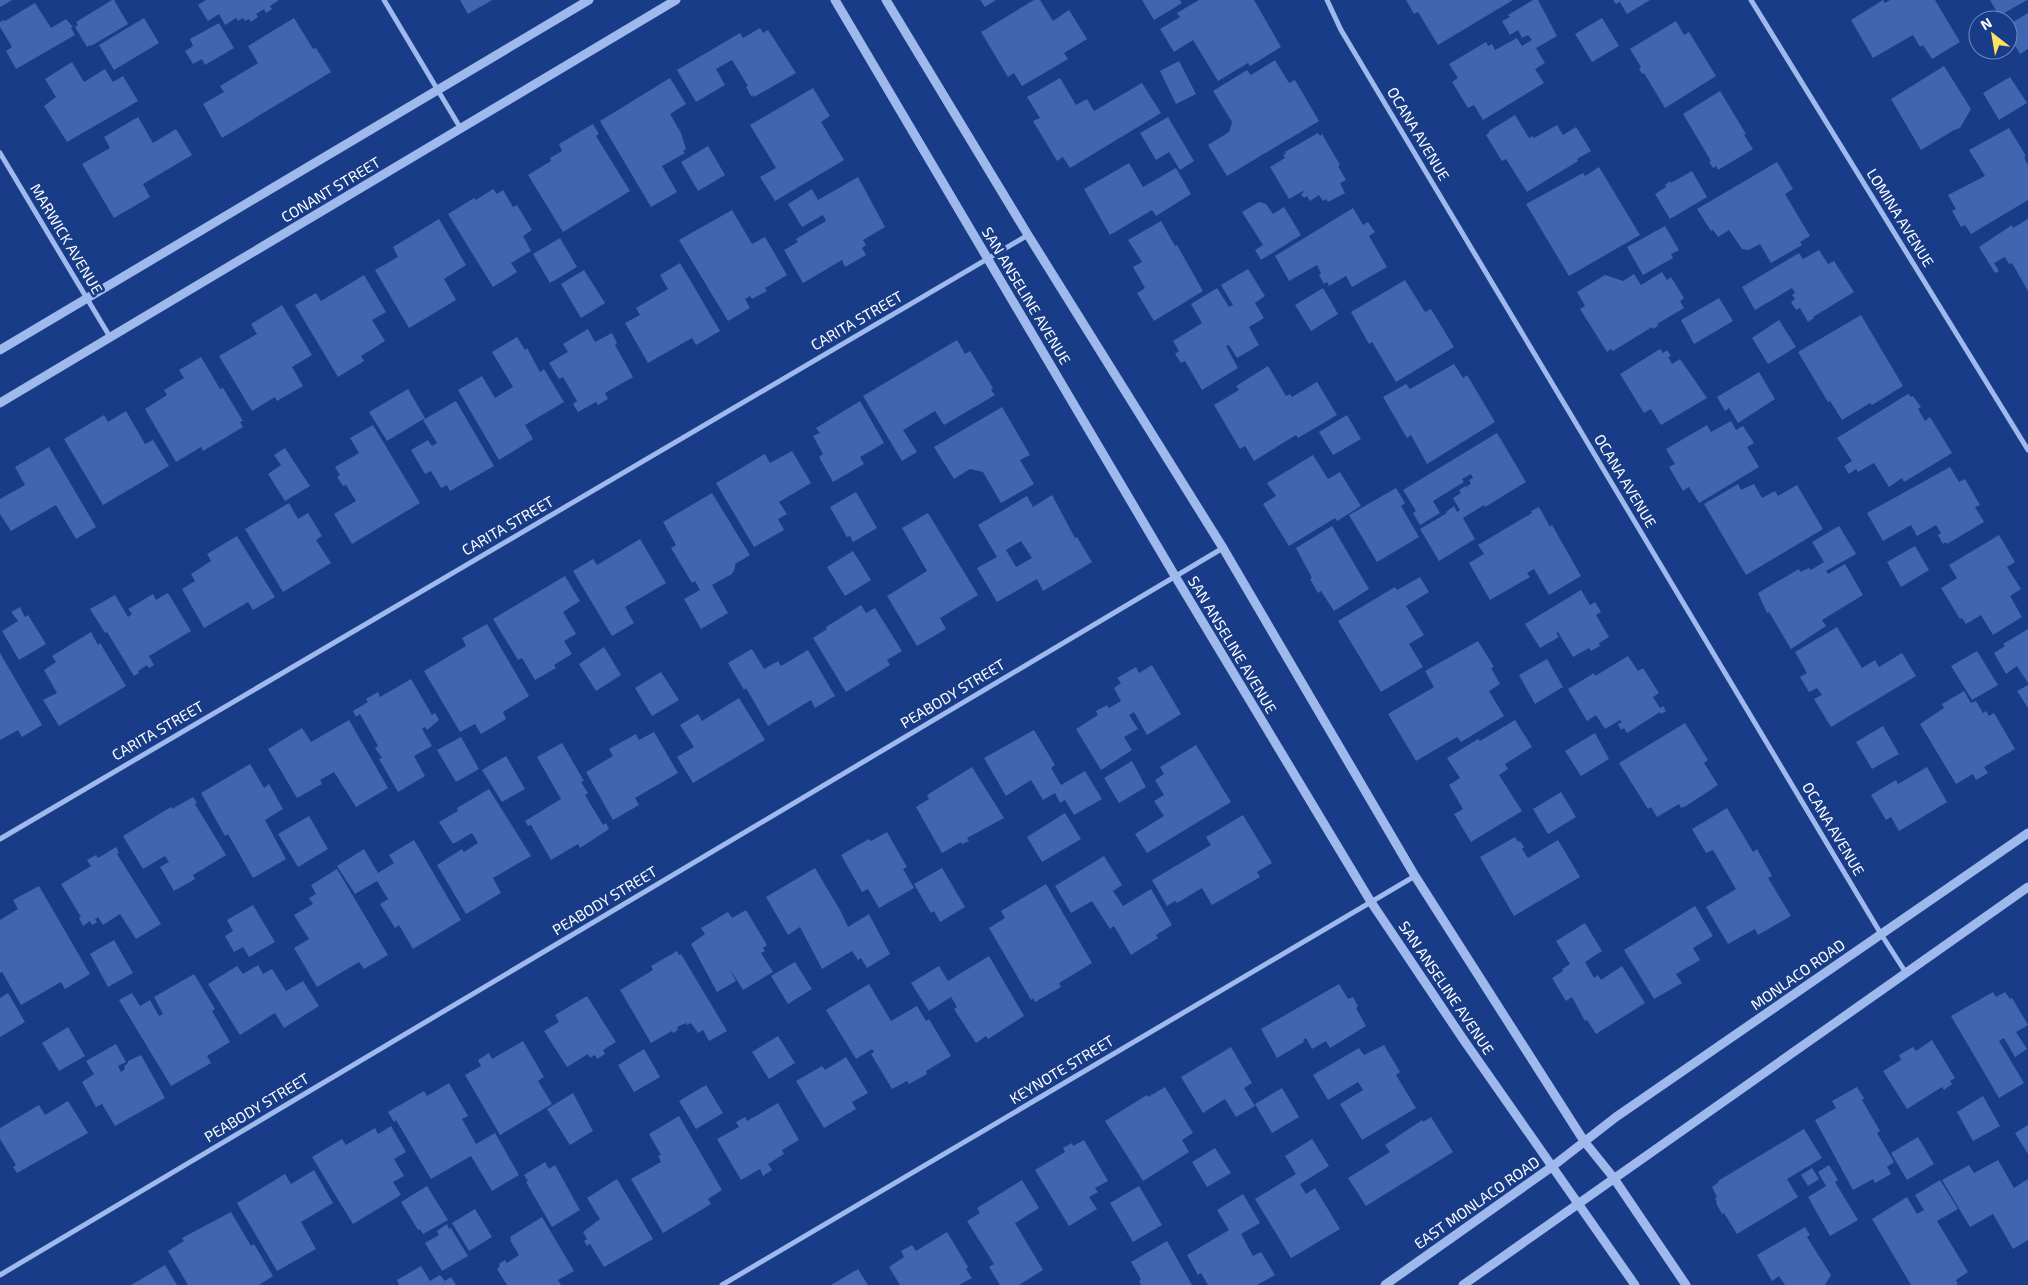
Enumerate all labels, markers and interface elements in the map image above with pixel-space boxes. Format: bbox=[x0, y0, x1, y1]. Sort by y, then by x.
north arrow bbox=[1968, 10, 2018, 60]
text: N bbox=[1977, 14, 1995, 33]
street label: OCANA AVENUE bbox=[1384, 84, 1454, 183]
street label: CONANT STREET bbox=[278, 152, 384, 226]
street label: LOMINA AVENUE bbox=[1863, 165, 1938, 270]
street label: MARWICK AVENUE bbox=[27, 180, 107, 297]
street label: SAN ANSELINE AVENUE bbox=[979, 224, 1075, 367]
street label: CARITA STREET bbox=[807, 286, 906, 354]
street label: OCANA AVENUE bbox=[1591, 431, 1661, 530]
street label: CARITA STREET bbox=[458, 491, 557, 559]
street label: SAN ANSELINE AVENUE bbox=[1185, 573, 1281, 716]
street label: PEABODY STREET bbox=[897, 655, 1008, 732]
street label: CARITA STREET bbox=[108, 696, 207, 764]
street label: OCANA AVENUE bbox=[1799, 779, 1869, 878]
street label: PEABODY STREET bbox=[549, 862, 660, 939]
street label: SAN ANSELINE AVENUE bbox=[1395, 917, 1498, 1058]
street label: MONLACO ROAD bbox=[1747, 935, 1848, 1013]
street label: KEYNOTE STREET bbox=[1006, 1031, 1117, 1107]
street label: PEABODY STREET bbox=[201, 1069, 312, 1146]
street label: EAST MONLACO ROAD bbox=[1410, 1152, 1543, 1252]

